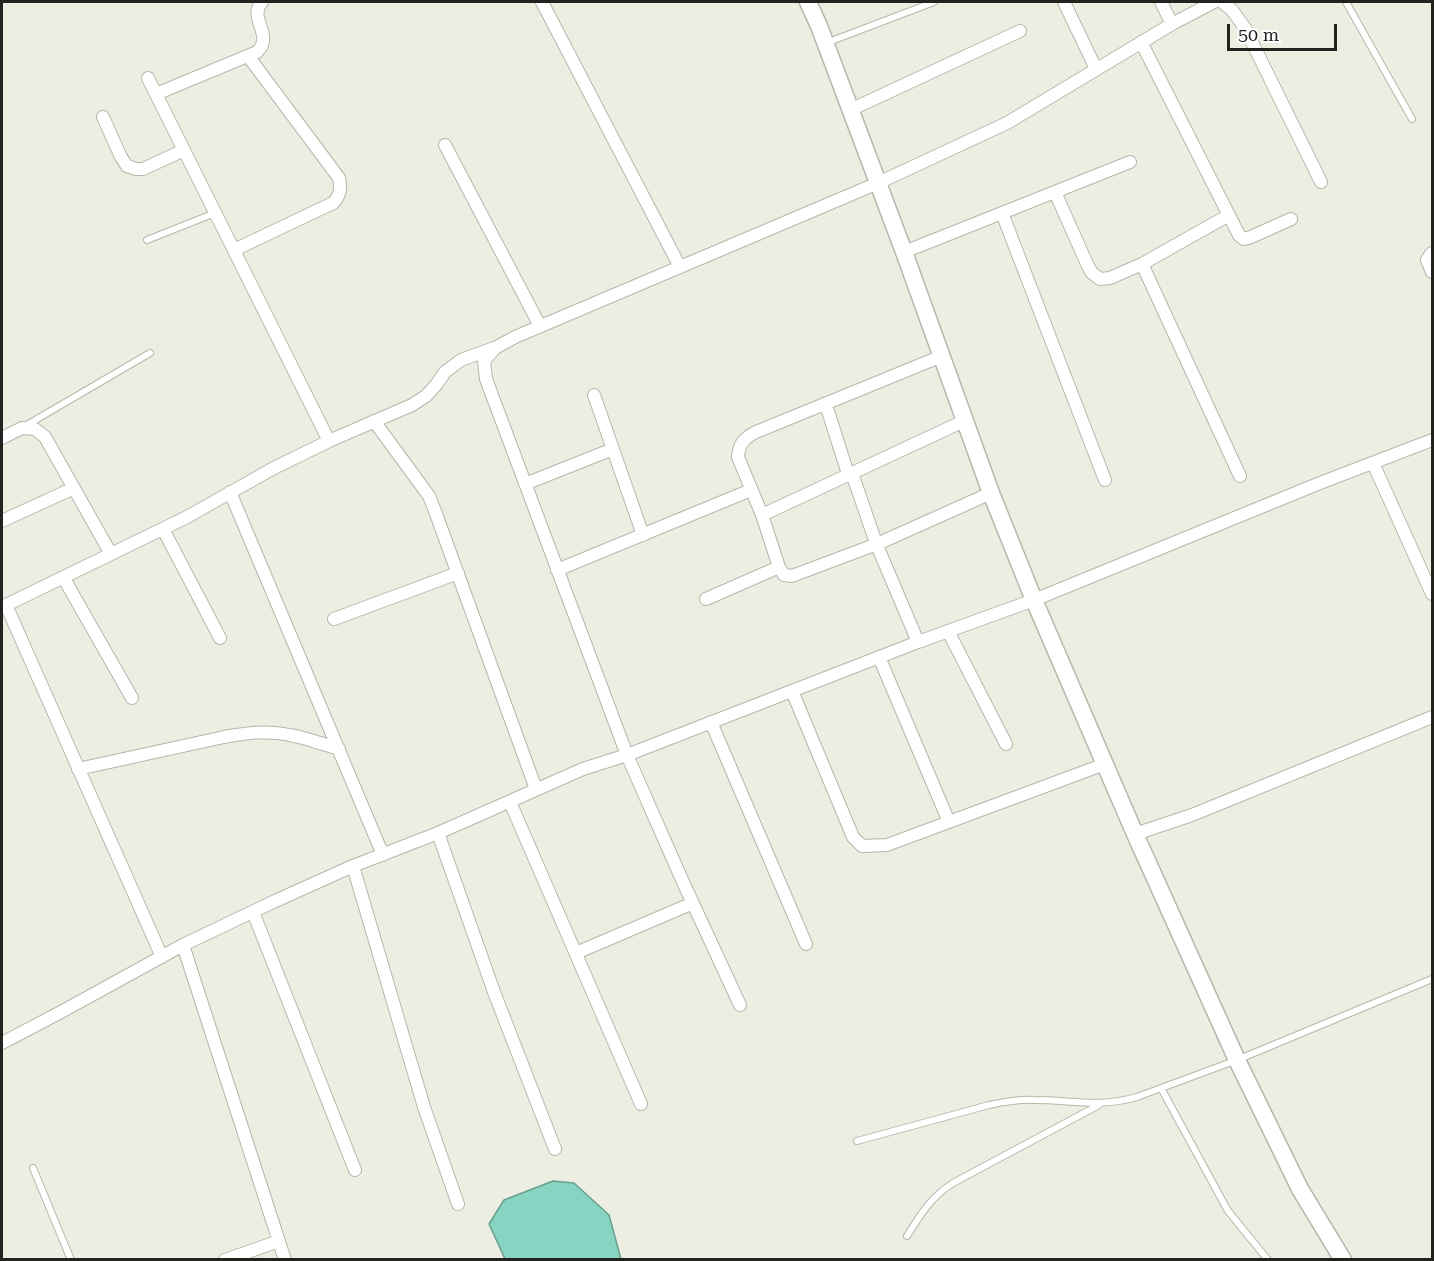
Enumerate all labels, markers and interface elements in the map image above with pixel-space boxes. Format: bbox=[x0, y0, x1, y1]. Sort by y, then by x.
scale bar bbox=[1230, 12, 1340, 50]
text: 50 m bbox=[1238, 24, 1279, 45]

